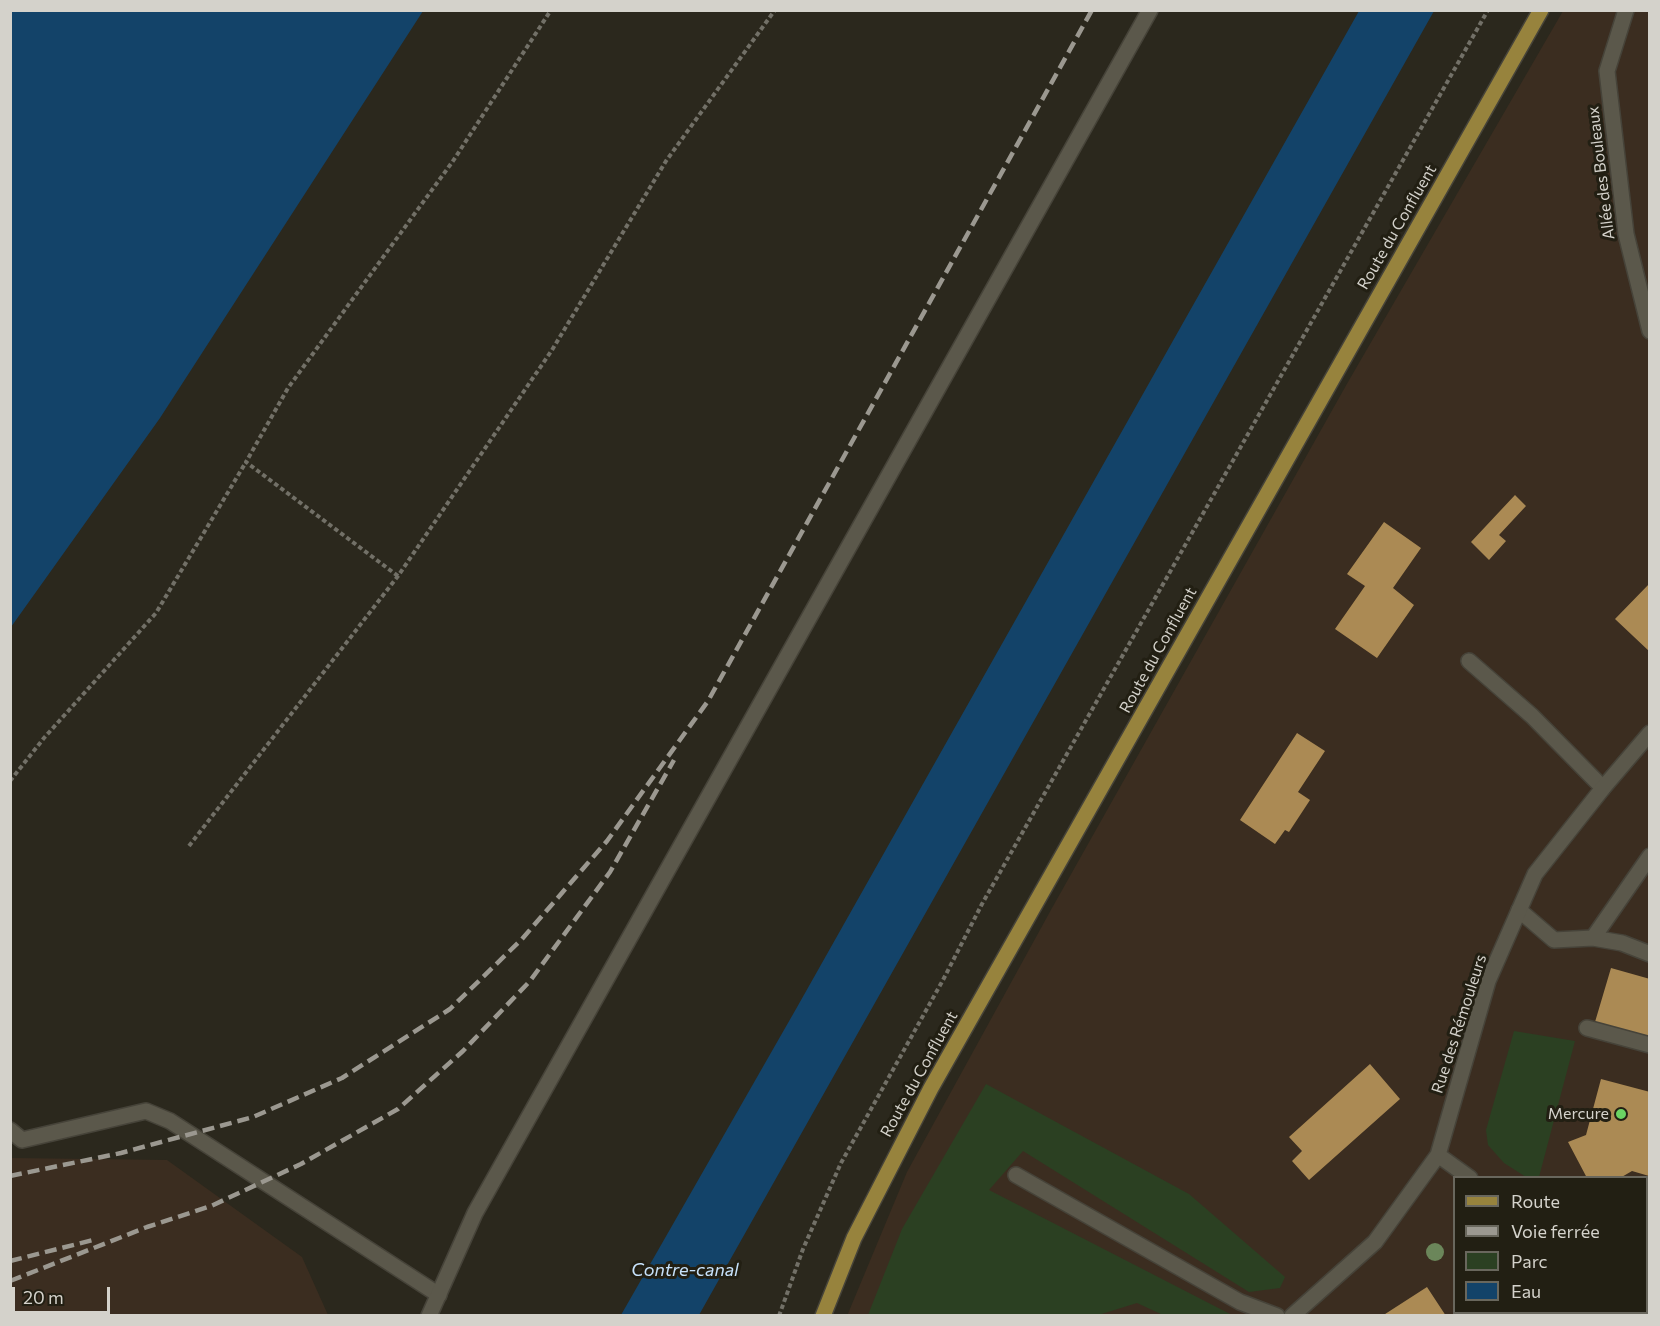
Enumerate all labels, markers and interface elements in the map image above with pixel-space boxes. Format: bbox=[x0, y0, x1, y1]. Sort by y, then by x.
street label: Allée des Bouleaux bbox=[1583, 105, 1619, 241]
street label: Route du Confluent bbox=[1353, 161, 1441, 293]
street label: Route du Confluent bbox=[1115, 584, 1201, 716]
street label: Rue des Rémouleurs bbox=[1427, 952, 1491, 1096]
street label: Route du Confluent bbox=[876, 1008, 962, 1140]
place label: Mercure bbox=[1548, 1104, 1609, 1124]
marker: Mercure bbox=[1614, 1107, 1628, 1121]
legend bbox=[1453, 1176, 1648, 1314]
text: Route bbox=[1511, 1190, 1560, 1212]
text: Voie ferrée bbox=[1511, 1220, 1600, 1242]
text: Parc bbox=[1511, 1250, 1548, 1272]
water label: Contre-canal bbox=[631, 1259, 739, 1281]
scale bar bbox=[15, 1275, 112, 1313]
text: Eau bbox=[1511, 1280, 1541, 1302]
text: 20 m bbox=[23, 1286, 64, 1308]

